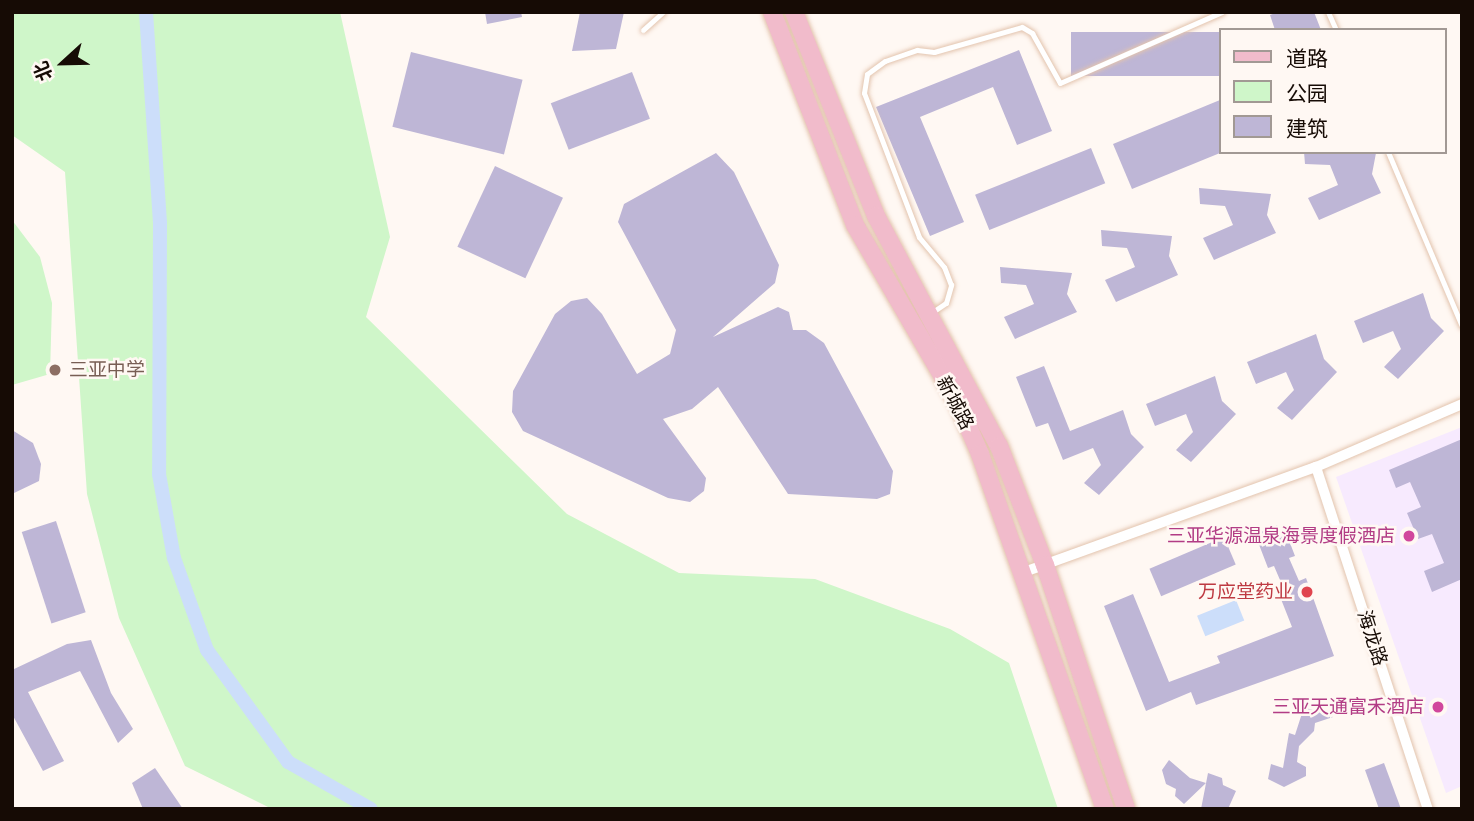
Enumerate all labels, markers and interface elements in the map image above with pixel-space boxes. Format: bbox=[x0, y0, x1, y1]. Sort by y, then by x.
north arrow bbox=[28, 28, 98, 98]
legend bbox=[1218, 28, 1446, 154]
text: 道路 bbox=[1286, 46, 1328, 72]
text: 北 bbox=[29, 58, 57, 84]
text: 公园 bbox=[1286, 81, 1328, 107]
text: 建筑 bbox=[1286, 116, 1328, 142]
place label: 三亚中学 bbox=[69, 359, 145, 381]
marker: 三亚中学 bbox=[47, 362, 63, 378]
street label: 新城路 bbox=[932, 372, 978, 434]
place label: 三亚华源温泉海景度假酒店 bbox=[1167, 525, 1395, 547]
marker: 三亚华源温泉海景度假酒店 bbox=[1401, 528, 1417, 544]
place label: 万应堂药业 bbox=[1198, 581, 1293, 603]
marker: 万应堂药业 bbox=[1299, 584, 1315, 600]
street label: 海龙路 bbox=[1352, 607, 1392, 669]
place label: 三亚天通富禾酒店 bbox=[1272, 696, 1424, 718]
marker: 三亚天通富禾酒店 bbox=[1430, 699, 1446, 715]

